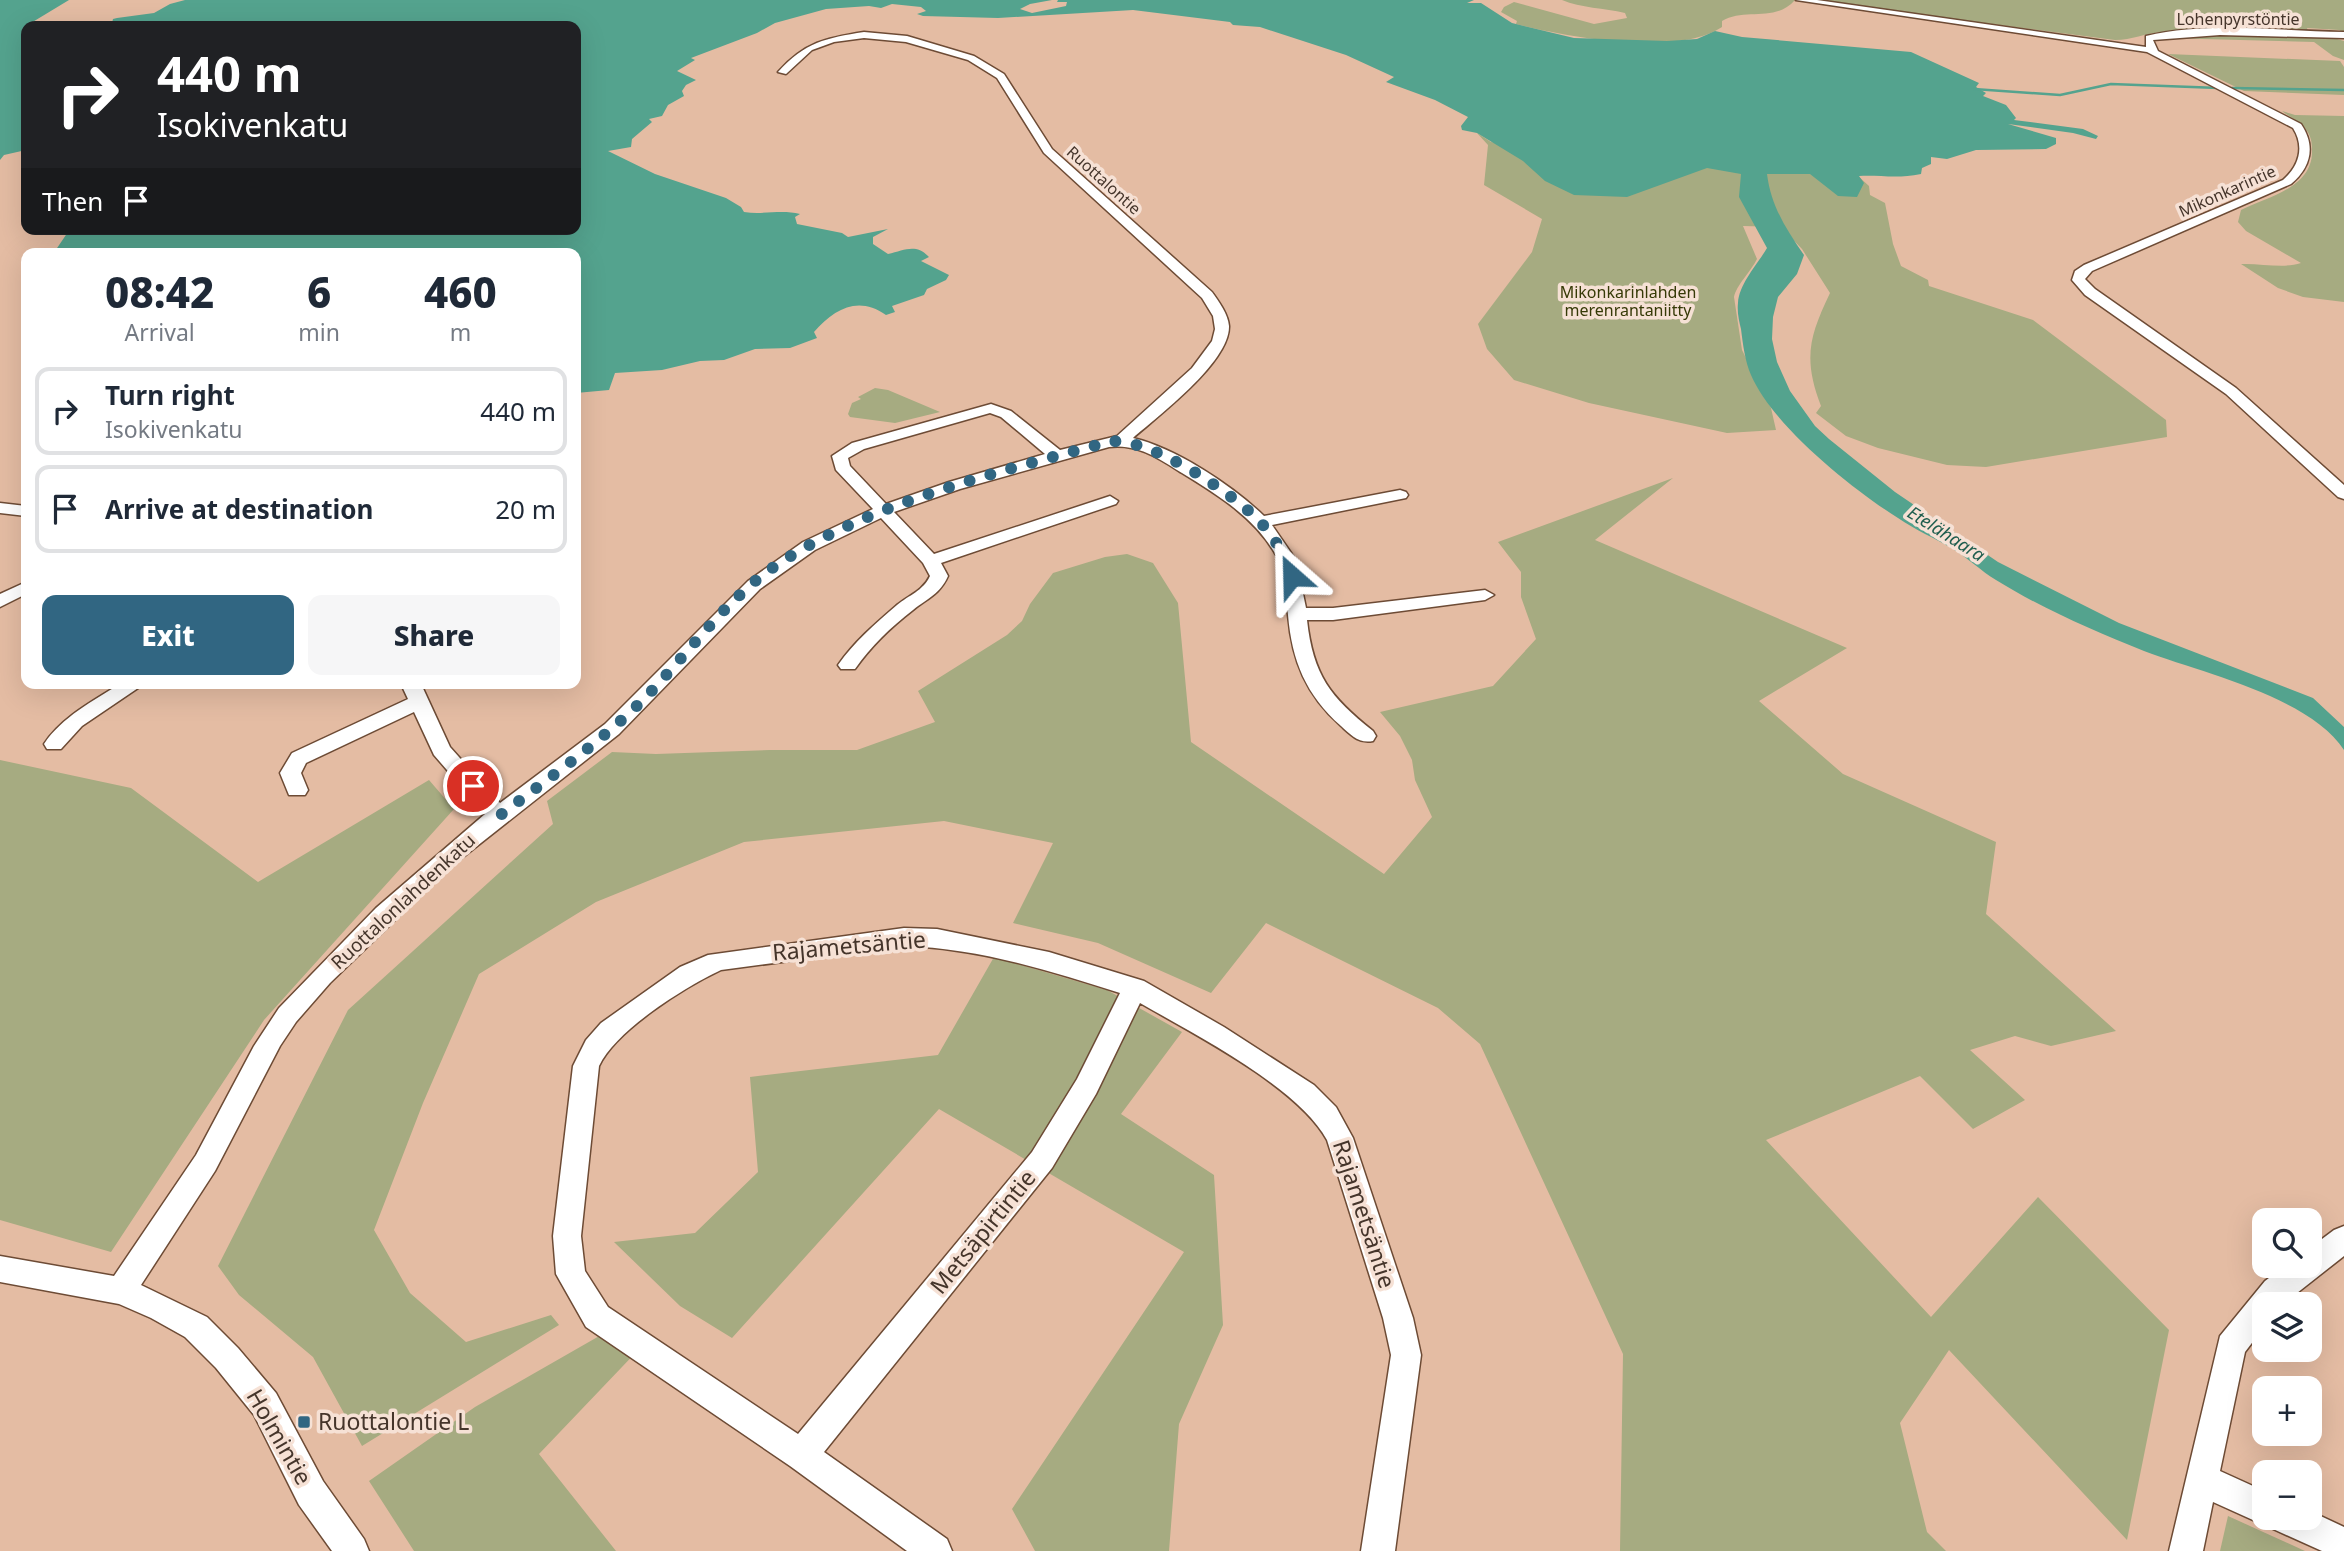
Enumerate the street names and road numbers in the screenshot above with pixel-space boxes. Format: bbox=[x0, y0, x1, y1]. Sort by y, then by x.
street label: Lohenpyrstöntie bbox=[2176, 8, 2300, 30]
street label: Ruottalontie bbox=[1062, 141, 1146, 219]
street label: Mikonkarintie bbox=[2175, 160, 2279, 222]
street label: Ruottalonlahdenkatu bbox=[325, 827, 481, 975]
street label: Rajametsäntie bbox=[771, 922, 927, 968]
street label: Rajametsäntie bbox=[1326, 1135, 1404, 1292]
street label: Metsäpirtintie bbox=[922, 1163, 1042, 1300]
street label: Holmintie bbox=[240, 1383, 320, 1490]

